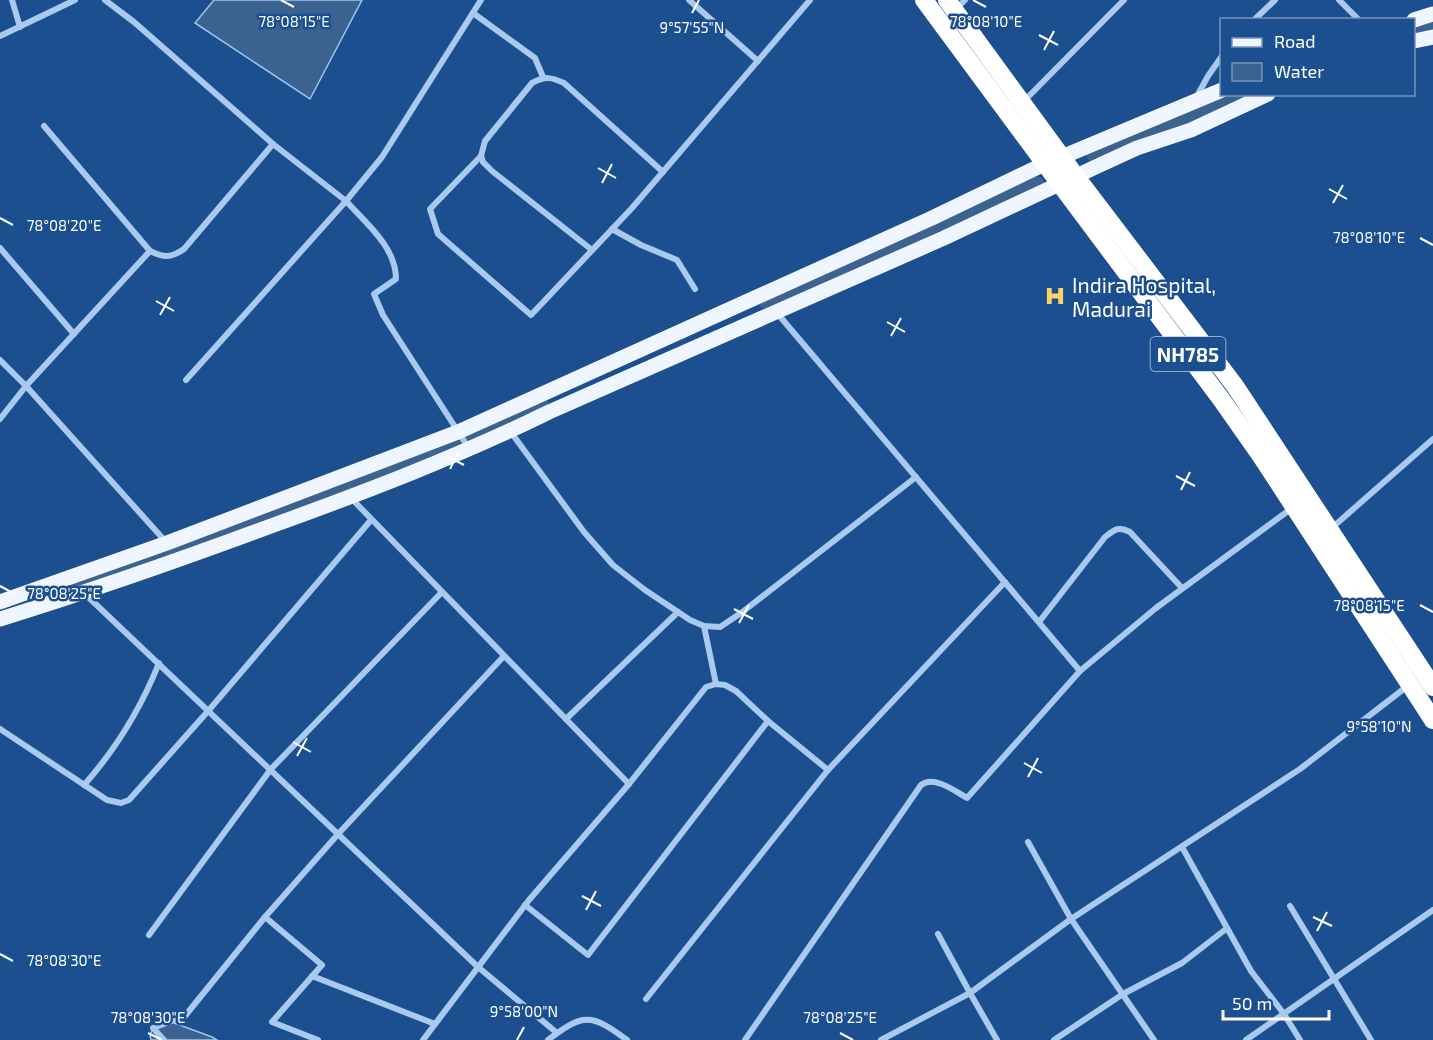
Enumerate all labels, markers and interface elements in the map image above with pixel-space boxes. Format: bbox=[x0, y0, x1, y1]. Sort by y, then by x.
text: 78°08'15"E bbox=[258, 12, 330, 30]
text: 78°08'10"E bbox=[950, 12, 1022, 30]
text: 9°57'55"N bbox=[660, 18, 724, 36]
legend bbox=[1220, 18, 1415, 96]
text: Road bbox=[1274, 30, 1315, 52]
text: Water bbox=[1274, 60, 1324, 82]
text: 78°08'20"E bbox=[27, 216, 101, 234]
text: 78°08'10"E bbox=[1333, 228, 1405, 246]
place label: Indira Hospital, Madurai bbox=[1072, 272, 1216, 321]
hospital icon: Indira Hospital, Madurai bbox=[1043, 284, 1067, 308]
road number: NH785 bbox=[1150, 337, 1226, 371]
text: 78°08'25"E bbox=[27, 584, 101, 602]
text: 78°08'15"E bbox=[1333, 596, 1405, 614]
text: 9°58'10"N bbox=[1346, 717, 1412, 735]
text: 78°08'30"E bbox=[27, 951, 101, 969]
scale bar bbox=[1223, 983, 1330, 1021]
text: 50 m bbox=[1232, 992, 1272, 1014]
text: 9°58'00"N bbox=[490, 1002, 558, 1020]
text: 78°08'30"E bbox=[111, 1008, 185, 1026]
text: 78°08'25"E bbox=[803, 1008, 877, 1026]

